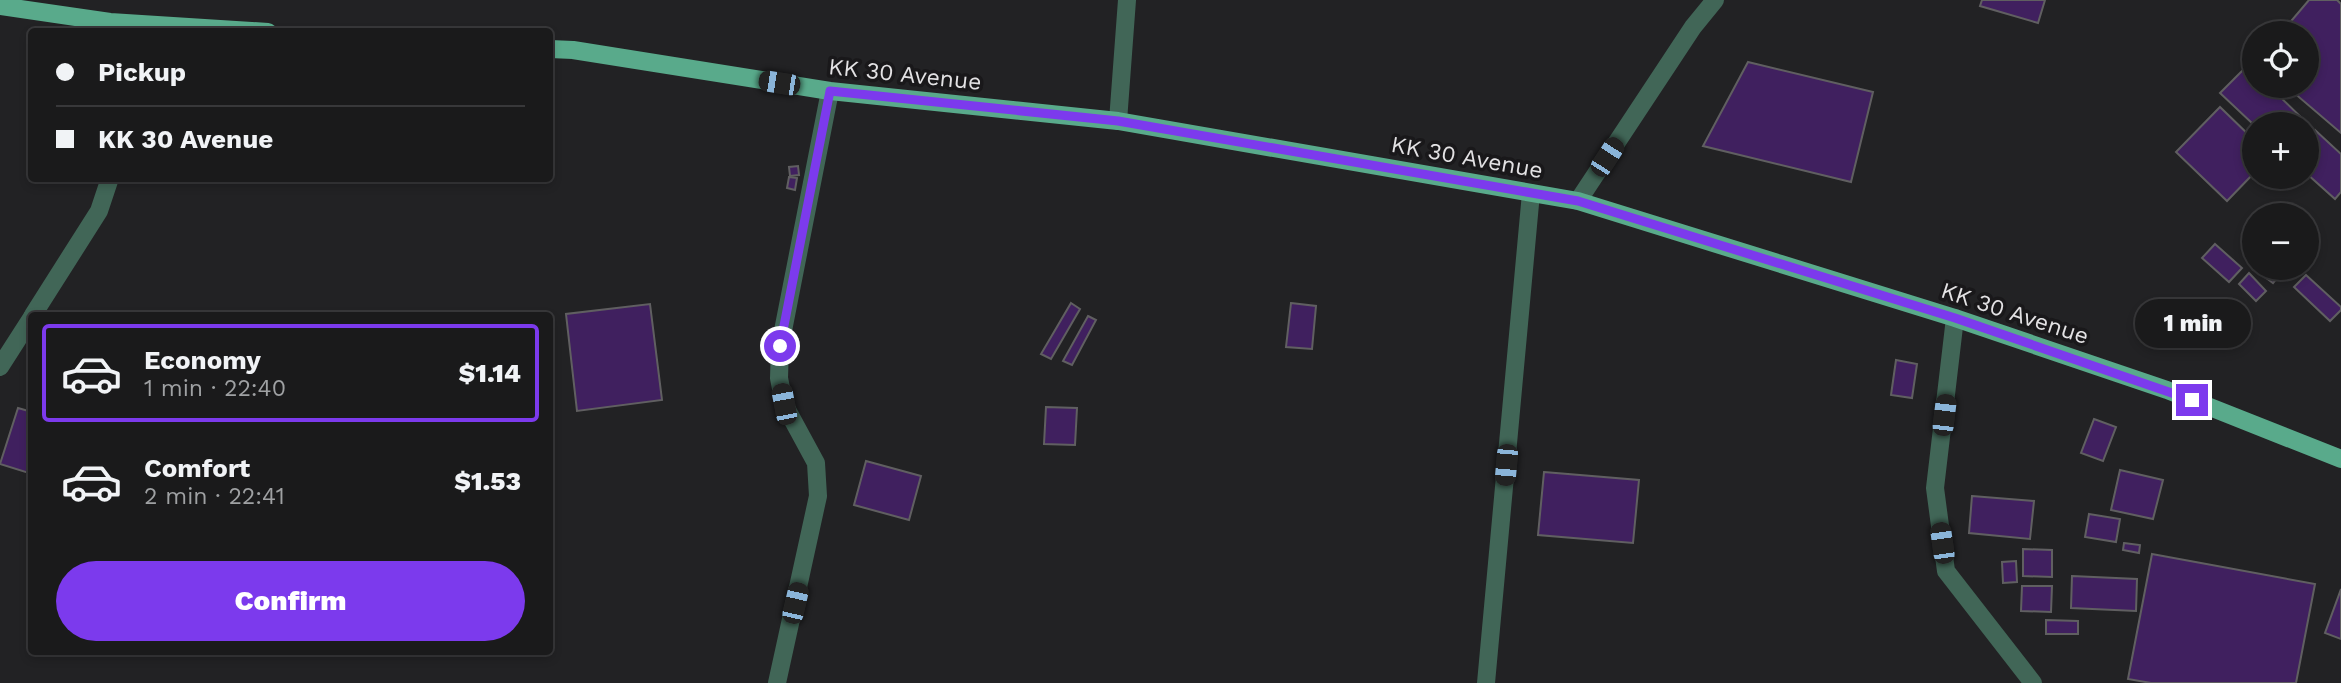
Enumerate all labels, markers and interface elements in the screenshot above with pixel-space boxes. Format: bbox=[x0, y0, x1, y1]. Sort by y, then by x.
map controls bbox=[2242, 21, 2319, 280]
button: locate bbox=[2242, 21, 2319, 98]
street label: KK 30 Avenue bbox=[827, 53, 983, 96]
text: Pickup bbox=[98, 57, 186, 87]
car bbox=[757, 69, 802, 97]
button: + bbox=[2242, 112, 2319, 189]
text: KK 30 Avenue bbox=[98, 124, 273, 154]
street label: KK 30 Avenue bbox=[1389, 131, 1545, 184]
car bbox=[1587, 134, 1628, 180]
button: − bbox=[2242, 203, 2319, 280]
street label: KK 30 Avenue bbox=[1938, 277, 2092, 350]
callout: 1 min bbox=[2134, 298, 2250, 348]
text: 1 min bbox=[2163, 310, 2223, 337]
route start bbox=[764, 330, 796, 362]
icon: car bbox=[60, 342, 123, 405]
text: Economy bbox=[144, 345, 261, 375]
text: $1.14 bbox=[459, 358, 521, 388]
text: 1 min · 22:40 bbox=[144, 375, 286, 402]
car bbox=[770, 381, 799, 427]
route end bbox=[2176, 384, 2208, 416]
car bbox=[1932, 393, 1957, 437]
car bbox=[1494, 443, 1519, 487]
icon: car bbox=[60, 450, 123, 513]
text: Comfort bbox=[144, 453, 250, 483]
text: $1.53 bbox=[454, 466, 521, 496]
text: 2 min · 22:41 bbox=[144, 483, 285, 510]
car bbox=[1929, 521, 1956, 565]
button: Confirm bbox=[56, 561, 525, 641]
car bbox=[781, 580, 810, 626]

